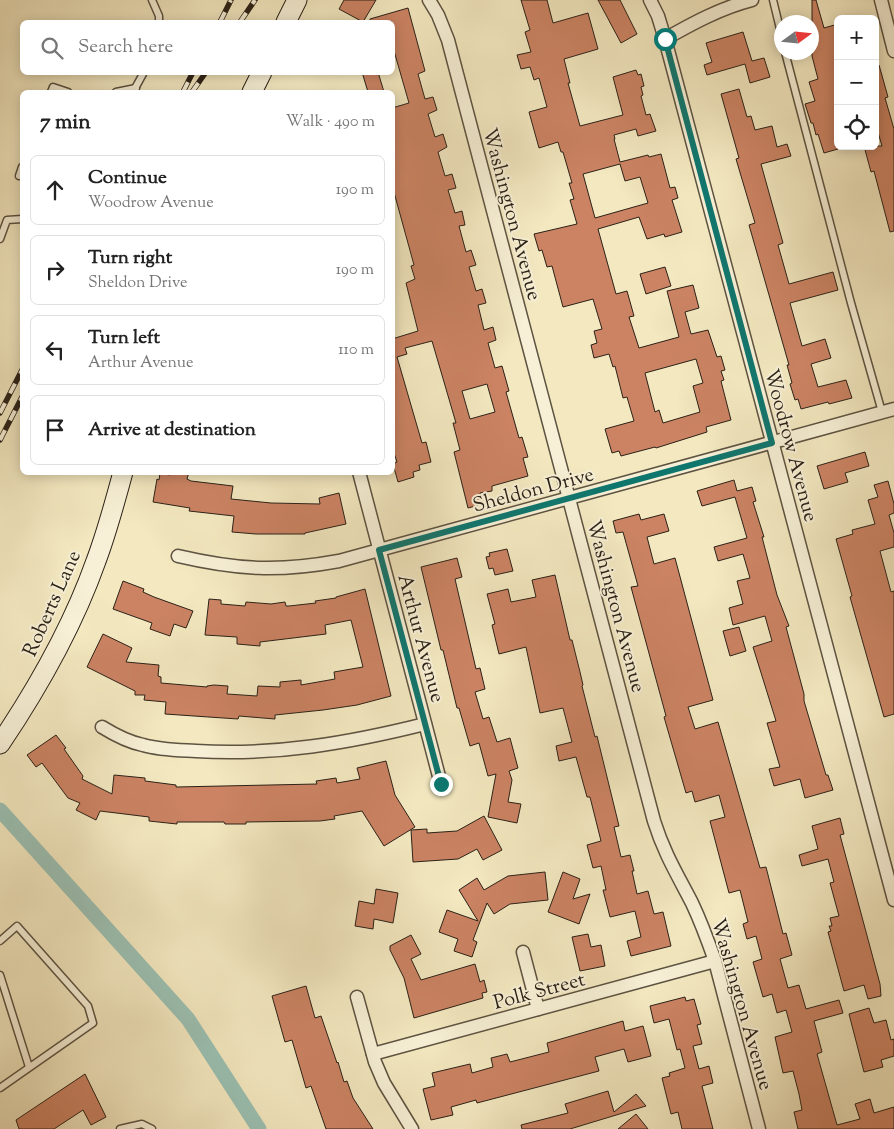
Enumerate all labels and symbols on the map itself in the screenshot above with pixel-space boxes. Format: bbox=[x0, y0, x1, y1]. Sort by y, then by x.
north arrow bbox=[774, 15, 819, 60]
route start bbox=[654, 28, 677, 51]
street label: Washington Avenue bbox=[474, 125, 548, 304]
street label: Woodrow Avenue bbox=[755, 366, 824, 525]
street label: Sheldon Drive bbox=[470, 461, 597, 522]
street label: Washington Avenue bbox=[578, 517, 652, 696]
street label: Roberts Lane bbox=[17, 546, 90, 662]
street label: Arthur Avenue bbox=[389, 571, 451, 706]
route end bbox=[430, 773, 453, 796]
street label: Washington Avenue bbox=[702, 915, 779, 1094]
street label: Polk Street bbox=[491, 966, 589, 1019]

